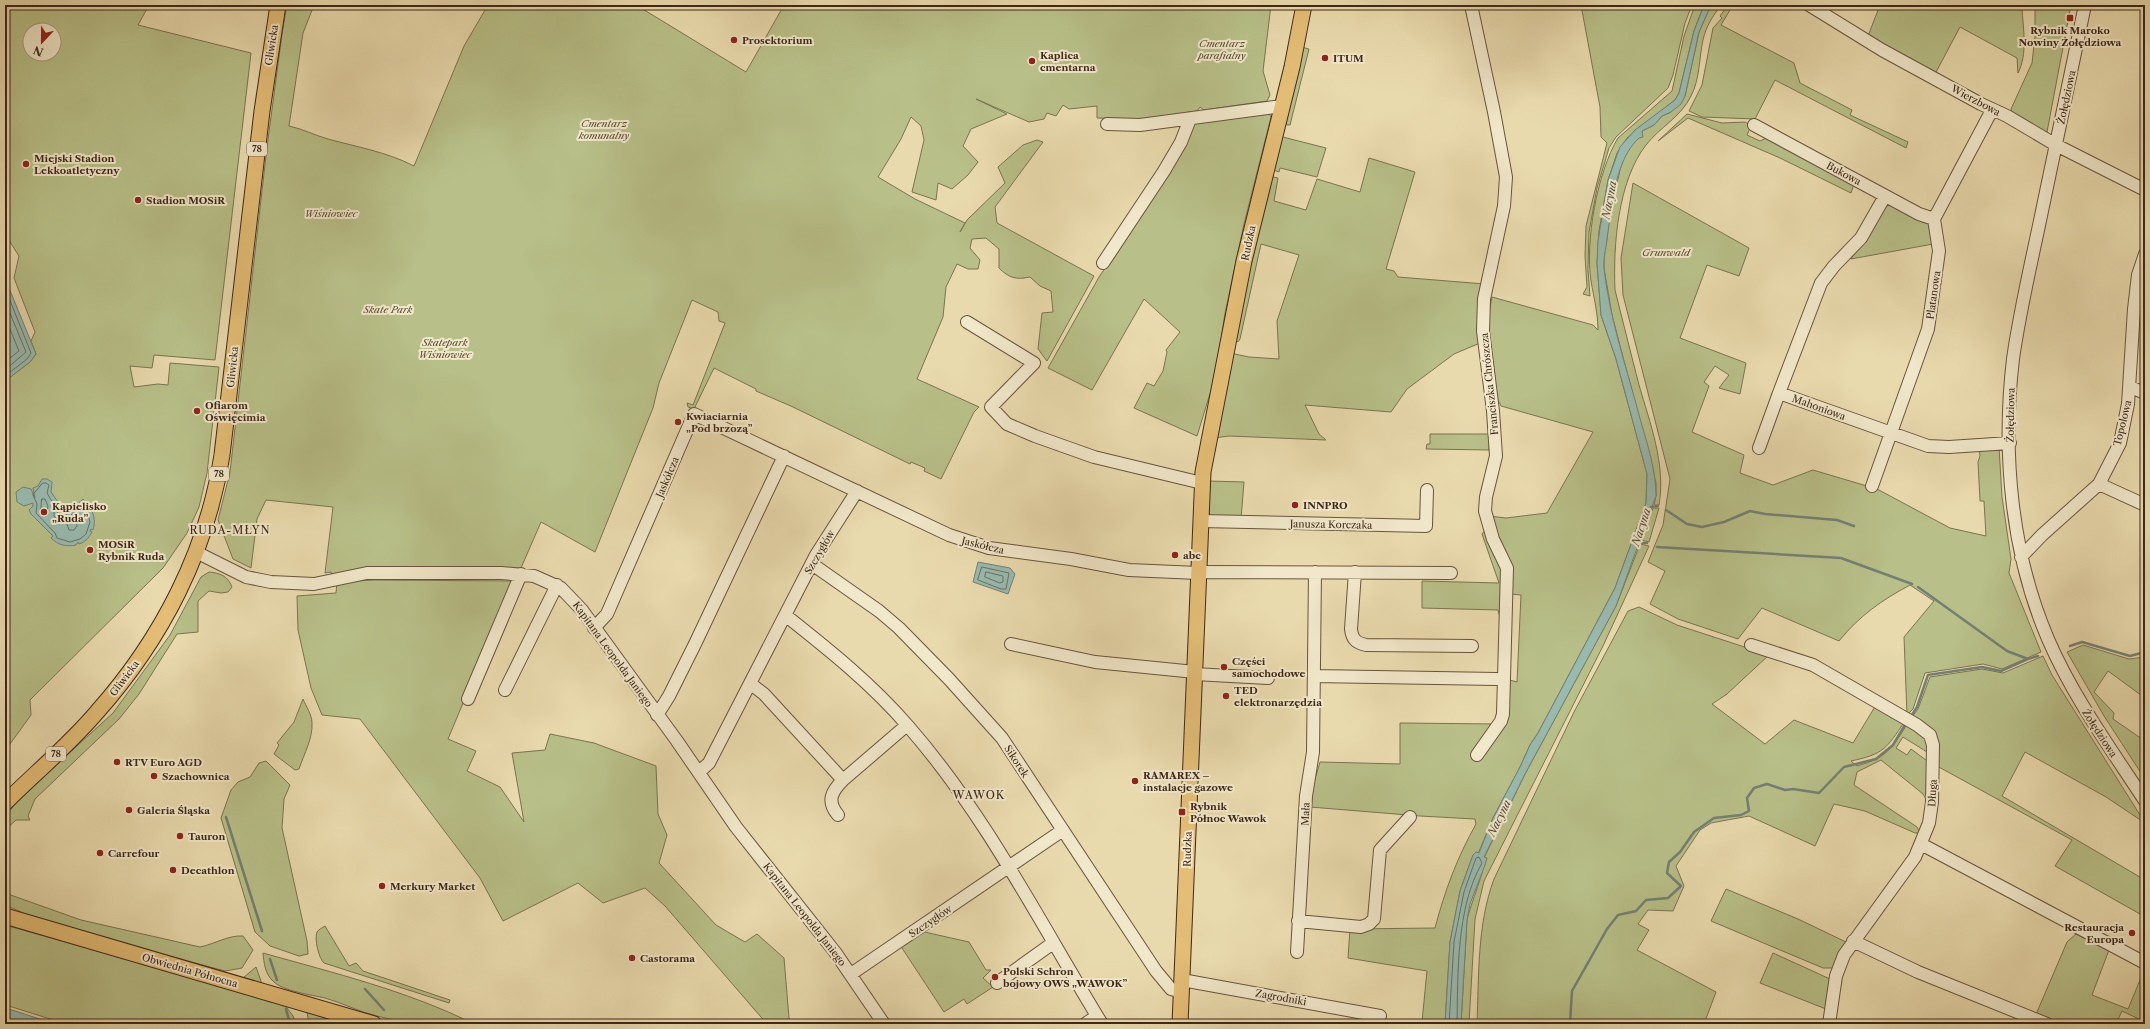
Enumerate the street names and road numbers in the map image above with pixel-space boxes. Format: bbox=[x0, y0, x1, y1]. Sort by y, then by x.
street label: Gliwicka bbox=[262, 23, 281, 67]
street label: Żołędziowa bbox=[2054, 68, 2079, 125]
street label: Wierzbowa bbox=[1948, 82, 2003, 119]
road number: 78 bbox=[247, 142, 267, 156]
street label: Bukowa bbox=[1824, 159, 1864, 188]
street label: Rudzka bbox=[1238, 224, 1259, 262]
street label: Platanowa bbox=[1924, 269, 1943, 320]
street label: Franciszka Chrószcza bbox=[1478, 331, 1501, 436]
street label: Gliwicka bbox=[224, 345, 241, 388]
street label: Żołędziowa bbox=[2004, 387, 2017, 443]
street label: Mahoniowa bbox=[1790, 392, 1848, 423]
street label: Topolowa bbox=[2110, 398, 2135, 448]
street label: Jaskółcza bbox=[652, 454, 682, 501]
road number: 78 bbox=[209, 467, 229, 481]
street label: Janusza Korczaka bbox=[1288, 517, 1373, 532]
street label: Szczygłów bbox=[801, 527, 838, 577]
street label: Jaskółcza bbox=[958, 533, 1006, 557]
street label: Kapitana Leopolda Janiego bbox=[570, 599, 655, 710]
street label: Gliwicka bbox=[107, 657, 142, 699]
street label: Żołędziowa bbox=[2079, 707, 2120, 760]
street label: Sikorek bbox=[1001, 743, 1033, 781]
road number: 78 bbox=[46, 747, 66, 761]
street label: Długa bbox=[1925, 778, 1940, 807]
street label: Mała bbox=[1298, 801, 1313, 826]
street label: Rudzka bbox=[1180, 830, 1195, 867]
street label: Kapitana Leopolda Janiego bbox=[760, 860, 849, 969]
street label: Szczygłów bbox=[906, 902, 955, 941]
street label: Obwiednia Północna bbox=[141, 951, 240, 991]
street label: Zagrodniki bbox=[1254, 987, 1308, 1008]

